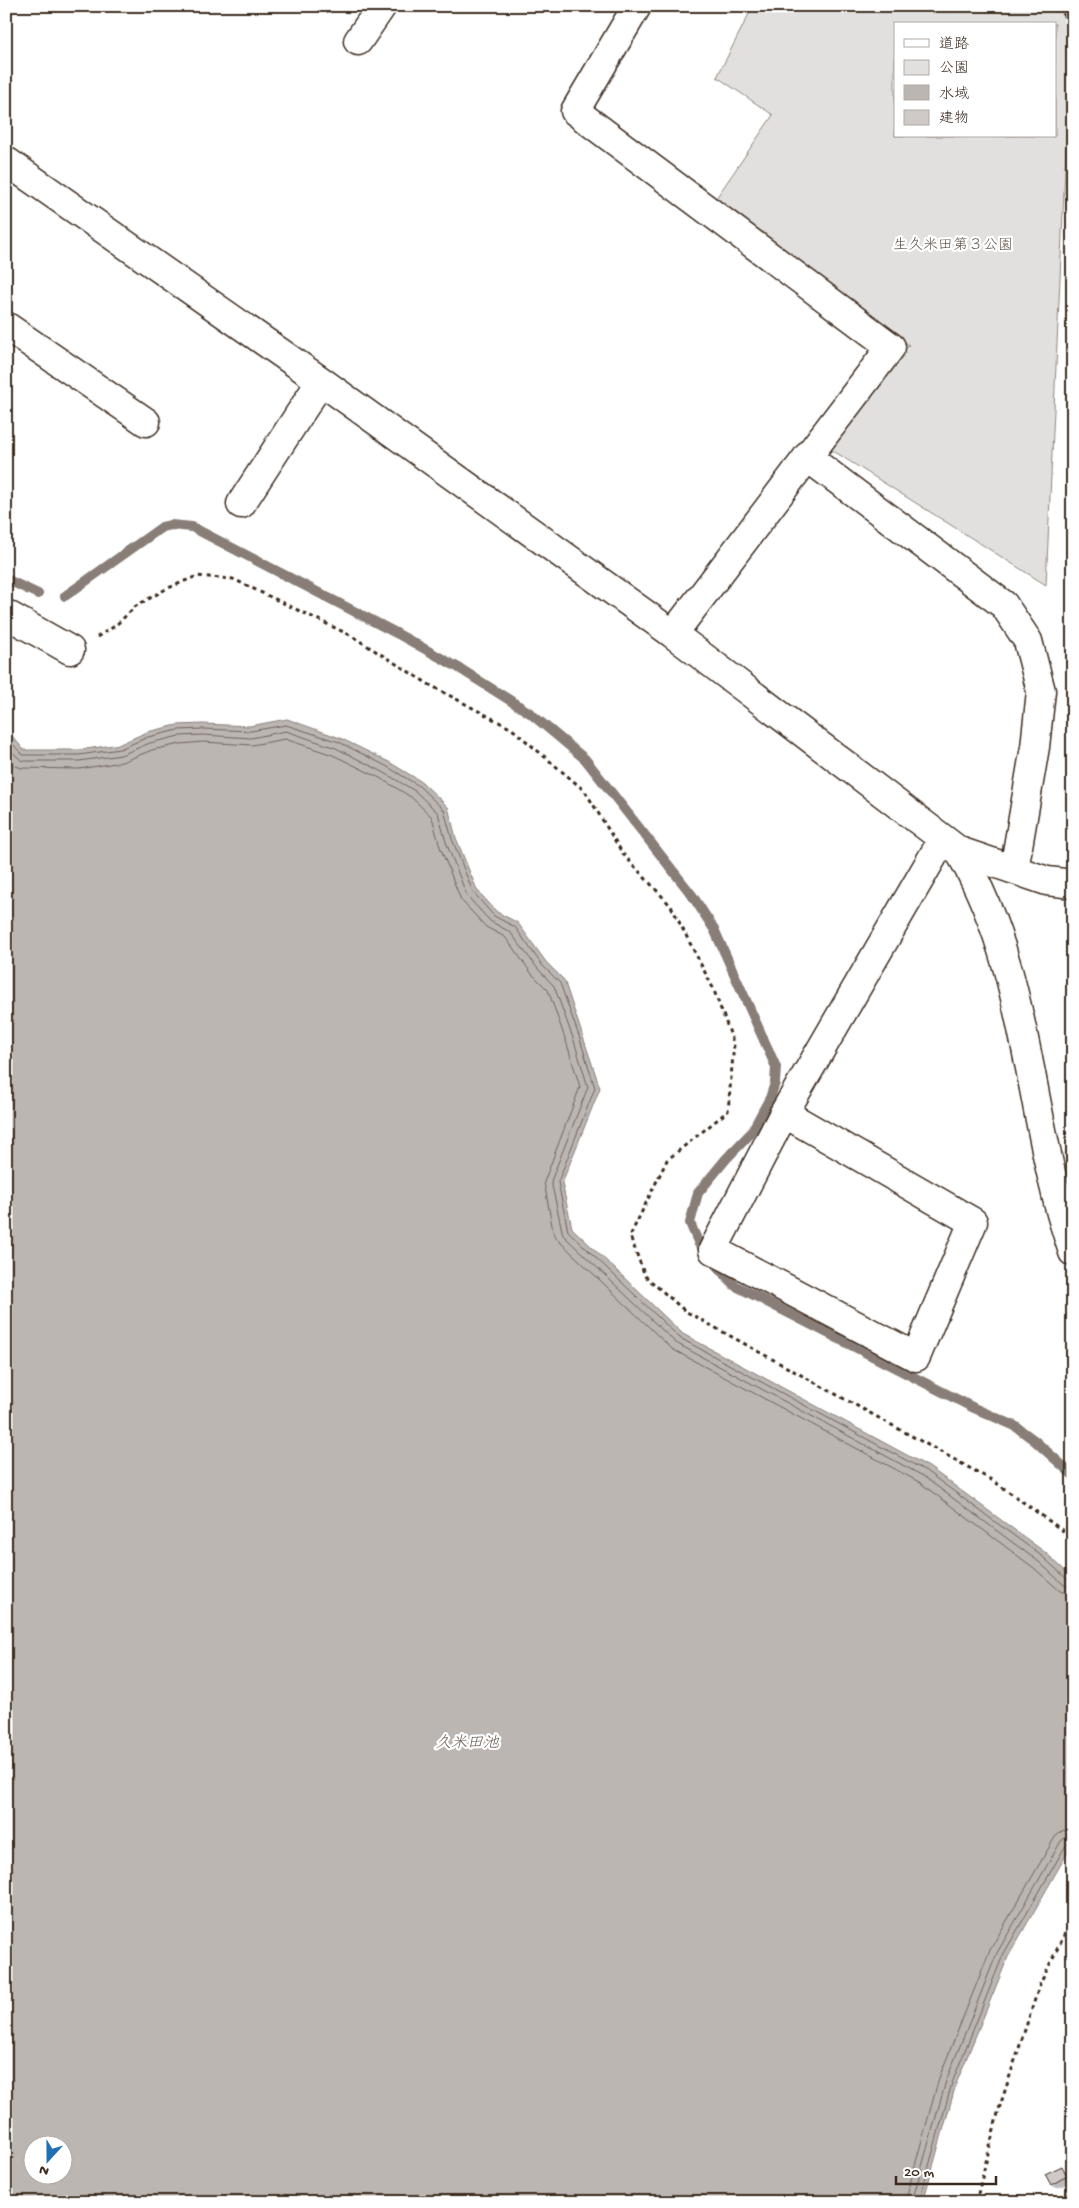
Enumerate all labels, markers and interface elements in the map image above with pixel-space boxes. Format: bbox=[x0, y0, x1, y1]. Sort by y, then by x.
legend bbox=[894, 22, 1056, 138]
text: 道路 bbox=[939, 36, 969, 54]
text: 公園 bbox=[939, 60, 969, 78]
text: 水域 bbox=[939, 85, 969, 104]
text: 建物 bbox=[939, 110, 969, 128]
park label: 生久米田第３公園 bbox=[893, 236, 1013, 255]
water label: 久米田池 bbox=[435, 1734, 500, 1754]
north arrow bbox=[22, 2136, 72, 2186]
scale bar bbox=[896, 2153, 996, 2185]
text: N bbox=[37, 2160, 52, 2179]
text: 20 m bbox=[904, 2164, 934, 2182]

